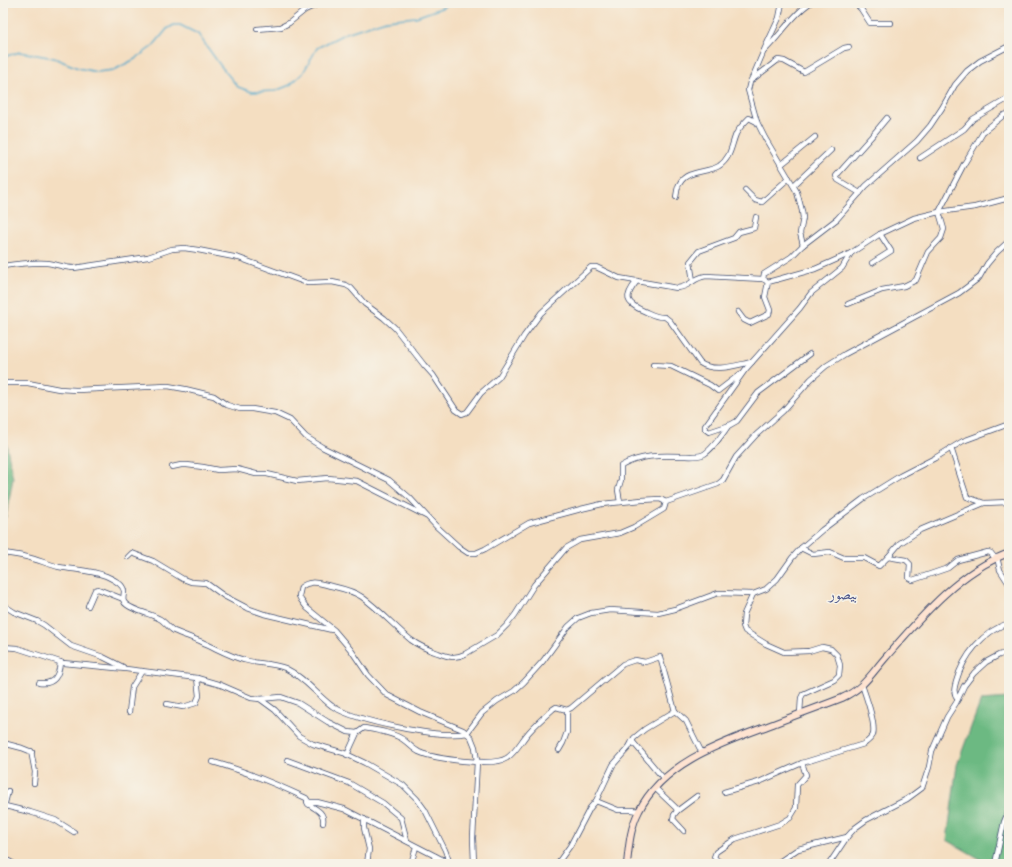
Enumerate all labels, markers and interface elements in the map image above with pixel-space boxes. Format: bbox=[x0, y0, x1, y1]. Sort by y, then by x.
district label: بيصور bbox=[827, 585, 857, 604]

